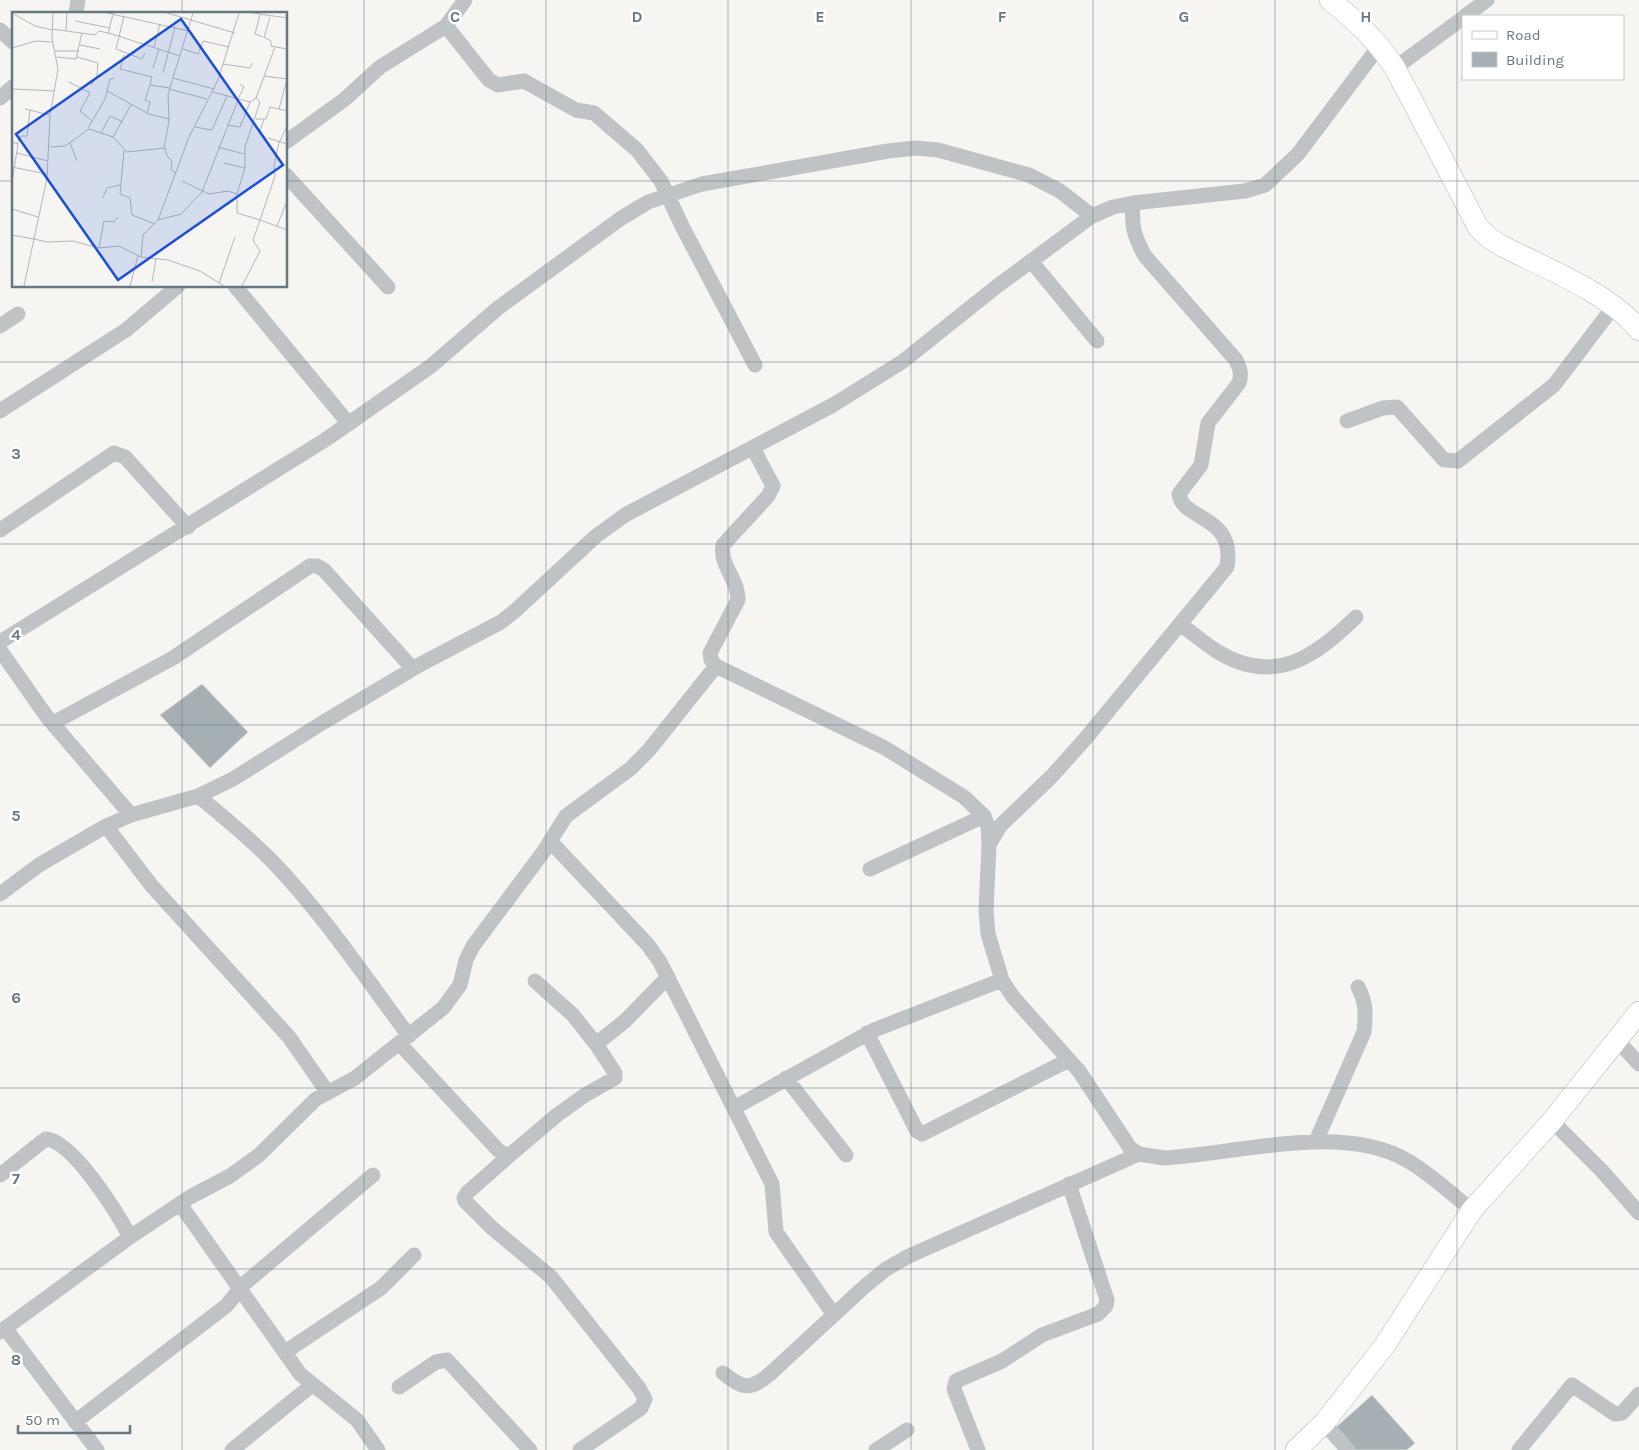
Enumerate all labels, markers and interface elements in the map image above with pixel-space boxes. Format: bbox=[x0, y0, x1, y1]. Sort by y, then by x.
text: C bbox=[450, 7, 460, 26]
text: D bbox=[632, 7, 643, 26]
text: E bbox=[815, 7, 825, 26]
text: F bbox=[998, 7, 1007, 26]
text: G bbox=[1179, 7, 1189, 26]
text: H bbox=[1360, 7, 1372, 26]
inset map bbox=[12, 12, 288, 288]
legend bbox=[1462, 15, 1624, 80]
text: Road bbox=[1506, 26, 1541, 44]
text: Building bbox=[1506, 51, 1564, 69]
text: 3 bbox=[11, 444, 21, 463]
text: 4 bbox=[11, 625, 21, 644]
text: 5 bbox=[11, 806, 21, 825]
text: 6 bbox=[11, 988, 21, 1007]
text: 7 bbox=[12, 1169, 20, 1188]
text: 8 bbox=[11, 1350, 21, 1369]
scale bar bbox=[18, 1402, 130, 1434]
text: 50 m bbox=[25, 1411, 60, 1429]

